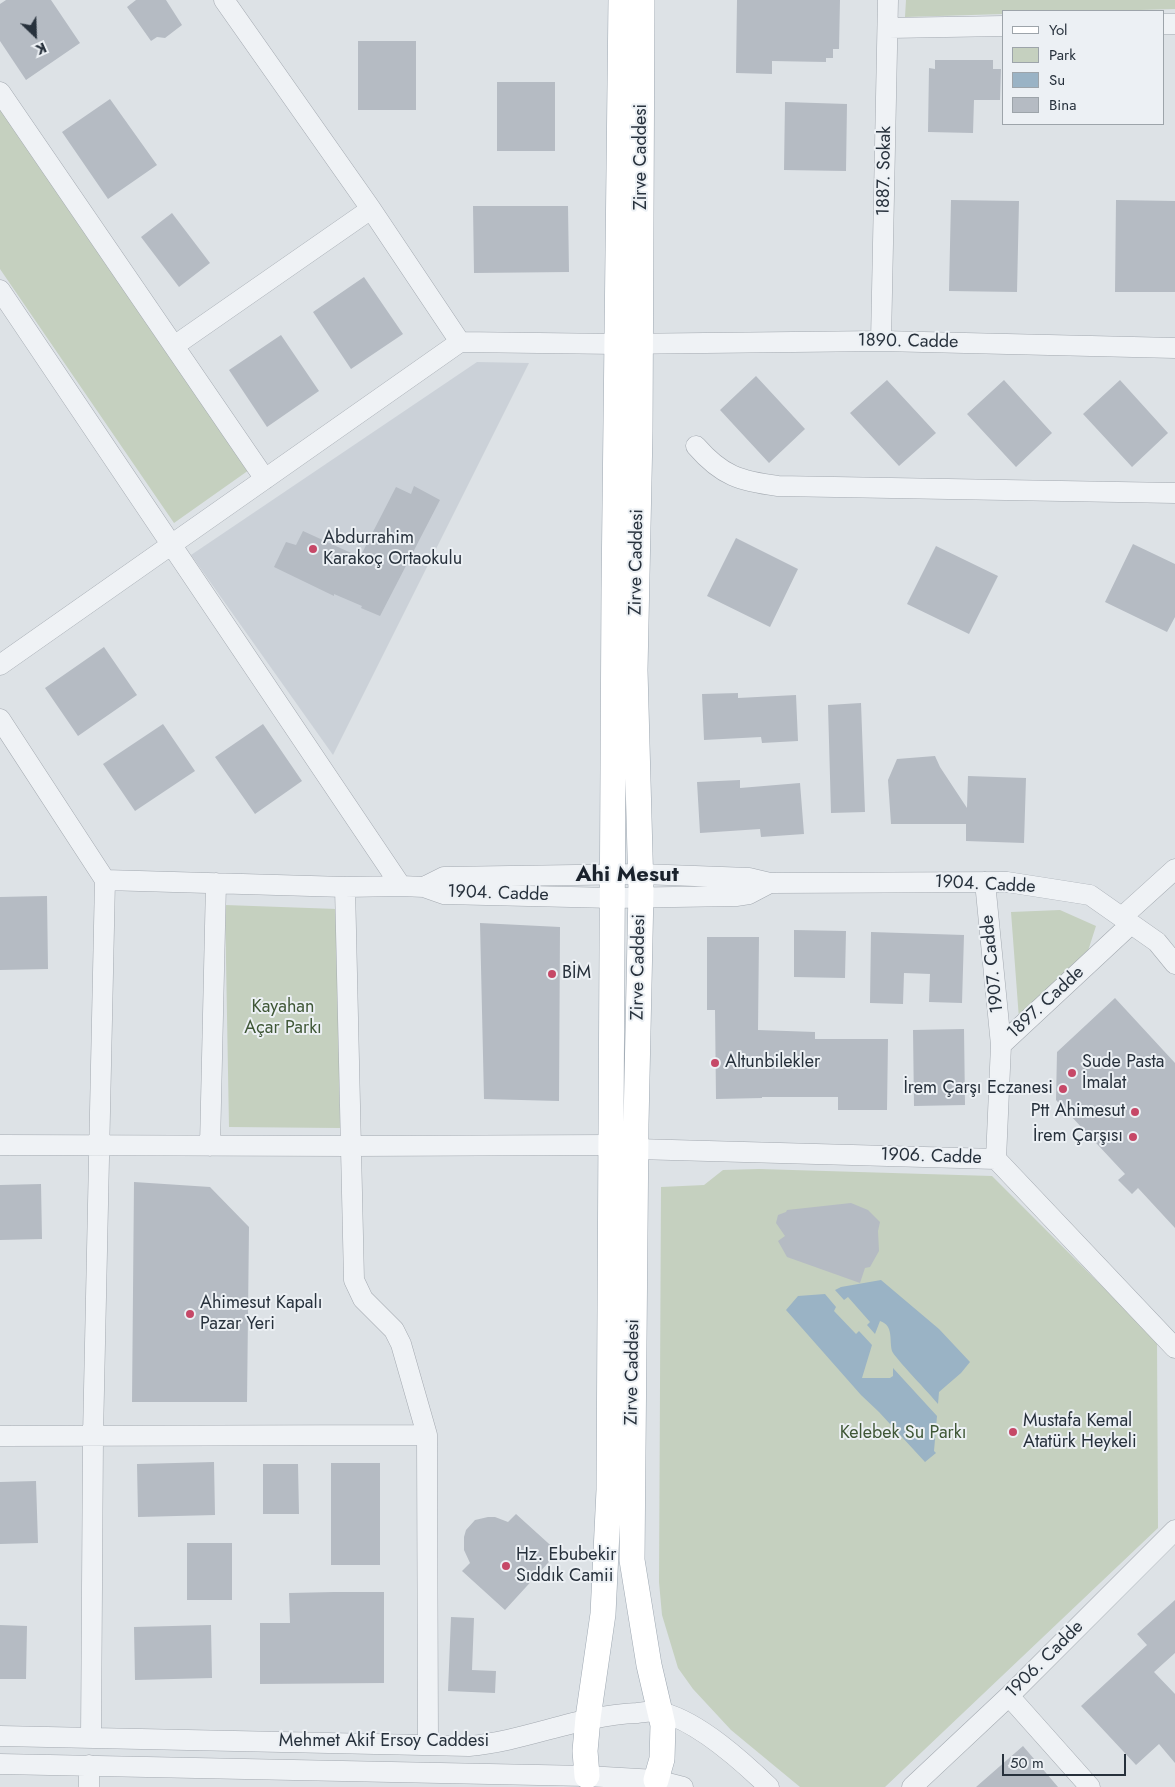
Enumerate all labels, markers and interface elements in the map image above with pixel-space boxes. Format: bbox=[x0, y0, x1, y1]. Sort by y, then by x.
north arrow bbox=[10, 10, 60, 60]
legend bbox=[1002, 10, 1165, 125]
text: Yol bbox=[1049, 19, 1068, 41]
text: K bbox=[33, 38, 50, 60]
text: Park bbox=[1049, 44, 1076, 66]
text: Su bbox=[1049, 69, 1065, 91]
text: Bina bbox=[1049, 94, 1076, 116]
street label: Zirve Caddesi bbox=[631, 104, 653, 210]
street label: 1887. Sokak bbox=[873, 126, 897, 216]
street label: 1890. Cadde bbox=[857, 330, 959, 354]
street label: Zirve Caddesi bbox=[625, 509, 649, 615]
place label: Abdurrahim Karakoç Ortaokulu bbox=[323, 528, 462, 570]
marker: Abdurrahim Karakoç Ortaokulu bbox=[307, 543, 319, 555]
district label: Ahi Mesut bbox=[575, 863, 679, 889]
street label: 1904. Cadde bbox=[934, 872, 1036, 898]
street label: 1904. Cadde bbox=[447, 881, 549, 907]
street label: Zirve Caddesi bbox=[627, 914, 651, 1020]
street label: 1907. Cadde bbox=[977, 914, 1009, 1014]
street label: 1897. Cadde bbox=[1003, 962, 1089, 1044]
place label: BİM bbox=[562, 963, 591, 985]
marker: BİM bbox=[546, 968, 558, 980]
park label: Kayahan Açar Parkı bbox=[244, 997, 322, 1040]
place label: Altunbilekler bbox=[725, 1052, 820, 1074]
place label: Sude Pasta İmalat bbox=[1082, 1052, 1164, 1094]
marker: Altunbilekler bbox=[709, 1057, 721, 1069]
marker: Sude Pasta İmalat bbox=[1066, 1067, 1078, 1079]
place label: İrem Çarşı Eczanesi bbox=[903, 1078, 1053, 1100]
marker: İrem Çarşı Eczanesi bbox=[1057, 1083, 1069, 1095]
place label: Ptt Ahimesut bbox=[1031, 1101, 1125, 1123]
marker: Ptt Ahimesut bbox=[1129, 1106, 1141, 1118]
place label: İrem Çarşısı bbox=[1033, 1126, 1123, 1148]
marker: İrem Çarşısı bbox=[1127, 1131, 1139, 1143]
street label: 1906. Cadde bbox=[880, 1144, 982, 1170]
place label: Ahimesut Kapalı Pazar Yeri bbox=[200, 1293, 322, 1336]
marker: Ahimesut Kapalı Pazar Yeri bbox=[184, 1308, 196, 1320]
street label: Zirve Caddesi bbox=[621, 1319, 645, 1425]
place label: Mustafa Kemal Atatürk Heykeli bbox=[1023, 1411, 1137, 1454]
park label: Kelebek Su Parkı bbox=[840, 1423, 966, 1445]
marker: Mustafa Kemal Atatürk Heykeli bbox=[1007, 1426, 1019, 1438]
place label: Hz. Ebubekir Sıddık Camii bbox=[516, 1545, 616, 1588]
marker: Hz. Ebubekir Sıddık Camii bbox=[500, 1560, 512, 1572]
street label: 1906. Cadde bbox=[1002, 1617, 1088, 1703]
street label: Mehmet Akif Ersoy Caddesi bbox=[279, 1731, 489, 1753]
scale bar bbox=[1005, 1744, 1129, 1776]
text: 50 m bbox=[1010, 1752, 1044, 1774]

